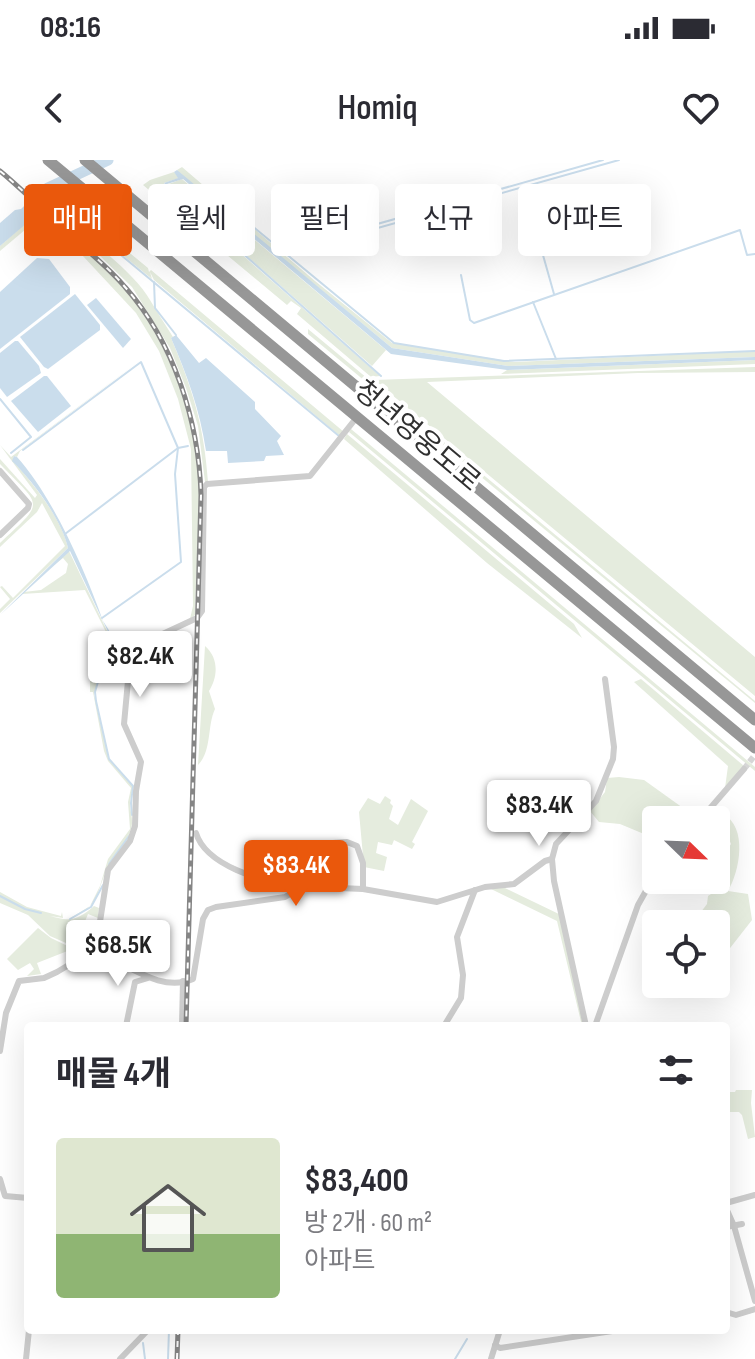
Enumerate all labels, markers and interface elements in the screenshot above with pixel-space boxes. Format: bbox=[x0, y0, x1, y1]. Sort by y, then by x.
text: 08:16 bbox=[40, 10, 101, 46]
icon: back bbox=[32, 86, 76, 130]
icon: heart bbox=[679, 86, 723, 130]
text: Homiq bbox=[337, 87, 418, 130]
chip: 매매 bbox=[24, 184, 132, 256]
chip: 월세 bbox=[148, 184, 255, 256]
chip: 필터 bbox=[271, 184, 379, 256]
chip: 신규 bbox=[395, 184, 502, 256]
chip: 아파트 bbox=[518, 184, 651, 256]
street label: 청년영웅도로 bbox=[347, 374, 487, 498]
pin: $82.4K bbox=[75, 631, 205, 699]
text: $82.4K bbox=[106, 641, 174, 672]
pin: $83.4K bbox=[474, 780, 604, 848]
text: $83.4K bbox=[505, 790, 573, 821]
north arrow bbox=[642, 806, 730, 894]
map controls bbox=[642, 806, 730, 998]
pin: $83.4K bbox=[231, 840, 361, 908]
text: $83.4K bbox=[262, 850, 330, 881]
button: locate bbox=[642, 910, 730, 998]
pin: $68.5K bbox=[53, 920, 183, 988]
text: $68.5K bbox=[84, 930, 152, 961]
icon: filters bbox=[654, 1048, 698, 1092]
text: 매물 4개 bbox=[56, 1054, 171, 1095]
text: $83,400 bbox=[304, 1160, 409, 1201]
icon: home bbox=[120, 1170, 216, 1266]
text: 방 2개 · 60 m² bbox=[304, 1208, 432, 1239]
text: 아파트 bbox=[304, 1246, 376, 1277]

